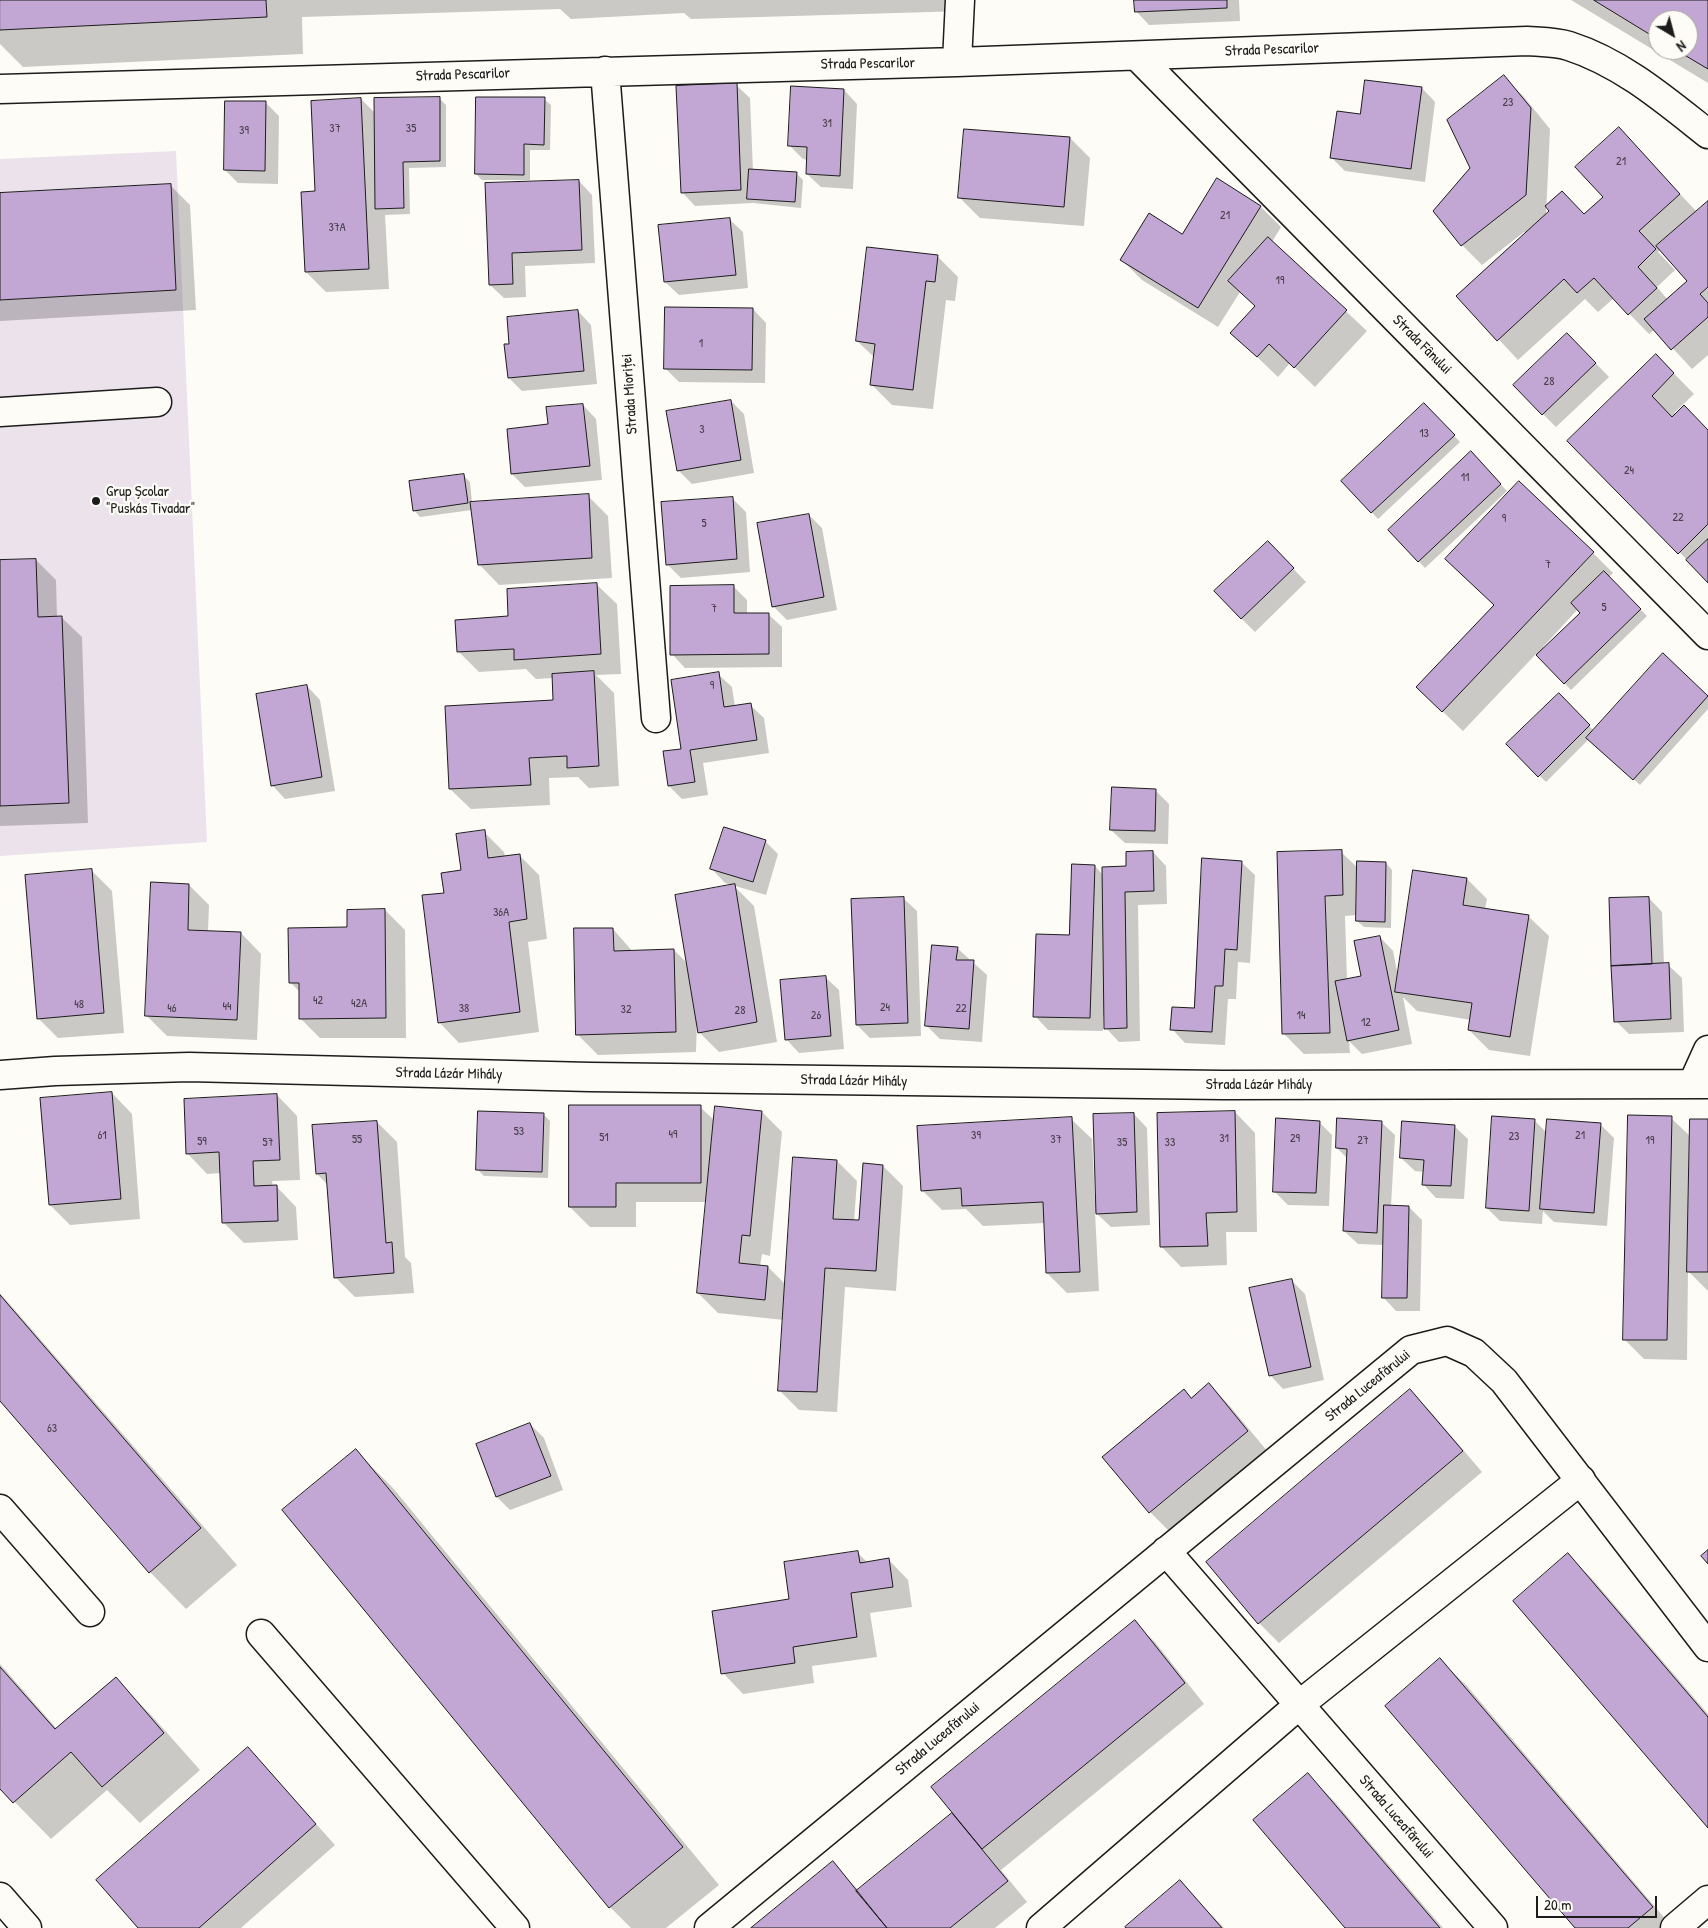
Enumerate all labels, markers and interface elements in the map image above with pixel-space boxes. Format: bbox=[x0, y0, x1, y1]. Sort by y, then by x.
north arrow bbox=[1648, 10, 1698, 60]
text: N bbox=[1673, 37, 1690, 56]
street label: Strada Pescarilor bbox=[1224, 39, 1320, 61]
street label: Strada Pescarilor bbox=[821, 54, 915, 74]
street label: Strada Pescarilor bbox=[415, 64, 511, 86]
house number: 23 bbox=[1503, 96, 1513, 110]
house number: 31 bbox=[822, 117, 832, 131]
house number: 37 bbox=[329, 122, 341, 136]
house number: 35 bbox=[406, 122, 416, 136]
house number: 39 bbox=[239, 124, 249, 138]
house number: 21 bbox=[1616, 155, 1626, 169]
house number: 21 bbox=[1220, 209, 1230, 223]
house number: 37A bbox=[328, 221, 346, 235]
house number: 19 bbox=[1276, 274, 1284, 288]
street label: Strada Fânului bbox=[1389, 312, 1455, 378]
house number: 1 bbox=[699, 337, 703, 351]
street label: Strada Mioriței bbox=[618, 353, 642, 435]
house number: 28 bbox=[1544, 375, 1554, 389]
house number: 3 bbox=[699, 423, 705, 437]
house number: 13 bbox=[1419, 427, 1429, 441]
house number: 24 bbox=[1624, 464, 1634, 478]
house number: 11 bbox=[1461, 471, 1469, 485]
place label: Grup Școlar "Puskás Tivadar" bbox=[106, 483, 195, 518]
marker: Grup Școlar "Puskás Tivadar" bbox=[90, 495, 102, 507]
house number: 22 bbox=[1672, 511, 1684, 525]
house number: 9 bbox=[1502, 512, 1506, 526]
house number: 5 bbox=[701, 517, 707, 531]
house number: 7 bbox=[1545, 558, 1551, 572]
house number: 5 bbox=[1601, 601, 1607, 615]
house number: 7 bbox=[711, 602, 717, 616]
house number: 9 bbox=[710, 679, 714, 693]
house number: 36A bbox=[493, 906, 509, 920]
house number: 42 bbox=[313, 994, 323, 1008]
house number: 42A bbox=[351, 997, 367, 1011]
house number: 48 bbox=[74, 998, 84, 1012]
house number: 44 bbox=[223, 1000, 231, 1014]
house number: 24 bbox=[880, 1001, 890, 1015]
house number: 46 bbox=[167, 1002, 177, 1016]
house number: 38 bbox=[459, 1002, 469, 1016]
house number: 22 bbox=[955, 1002, 967, 1016]
house number: 32 bbox=[621, 1003, 631, 1017]
house number: 28 bbox=[735, 1004, 745, 1018]
house number: 26 bbox=[811, 1009, 821, 1023]
house number: 14 bbox=[1297, 1009, 1305, 1023]
house number: 12 bbox=[1361, 1016, 1371, 1030]
street label: Strada Lázár Mihály bbox=[396, 1064, 502, 1084]
street label: Strada Lázár Mihály bbox=[801, 1071, 907, 1091]
street label: Strada Lázár Mihály bbox=[1206, 1076, 1312, 1094]
house number: 53 bbox=[514, 1125, 524, 1139]
house number: 49 bbox=[669, 1128, 677, 1142]
house number: 61 bbox=[97, 1129, 107, 1143]
house number: 39 bbox=[971, 1129, 981, 1143]
house number: 21 bbox=[1575, 1129, 1585, 1143]
house number: 23 bbox=[1509, 1130, 1519, 1144]
house number: 51 bbox=[599, 1131, 609, 1145]
house number: 31 bbox=[1219, 1132, 1229, 1146]
house number: 29 bbox=[1290, 1132, 1300, 1146]
house number: 55 bbox=[352, 1133, 362, 1147]
house number: 37 bbox=[1050, 1133, 1062, 1147]
house number: 27 bbox=[1357, 1134, 1369, 1148]
house number: 19 bbox=[1646, 1134, 1654, 1148]
house number: 59 bbox=[197, 1135, 207, 1149]
house number: 57 bbox=[262, 1136, 274, 1150]
house number: 35 bbox=[1117, 1136, 1127, 1150]
house number: 33 bbox=[1165, 1136, 1175, 1150]
street label: Strada Luceafărului bbox=[1322, 1346, 1414, 1426]
house number: 63 bbox=[47, 1422, 57, 1436]
street label: Strada Luceafărului bbox=[892, 1699, 984, 1779]
street label: Strada Luceafărului bbox=[1355, 1772, 1437, 1862]
scale bar bbox=[1538, 1886, 1659, 1918]
text: 20 m bbox=[1544, 1894, 1571, 1915]

